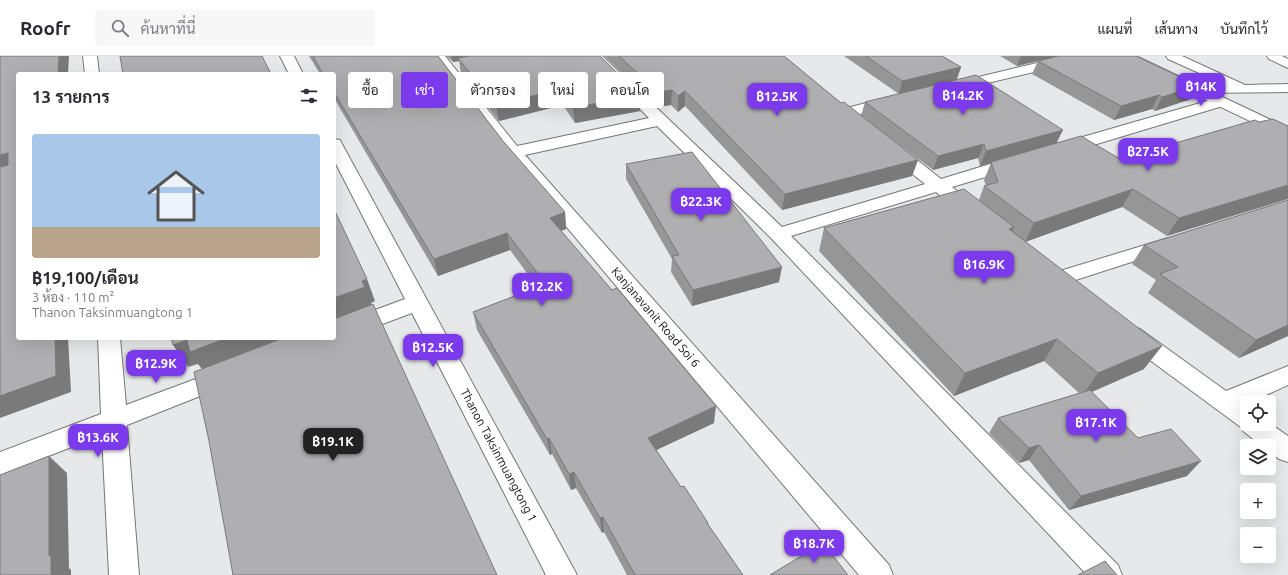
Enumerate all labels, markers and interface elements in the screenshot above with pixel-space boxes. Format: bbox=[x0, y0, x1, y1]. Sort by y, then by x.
search box bbox=[95, 10, 375, 46]
text: Roofr bbox=[20, 17, 71, 39]
icon: search bbox=[109, 17, 131, 39]
text: ค้นหาที่นี่ bbox=[141, 20, 195, 37]
text: แผนที่ bbox=[1097, 21, 1132, 37]
text: เส้นทาง bbox=[1154, 21, 1198, 37]
text: บันทึกไว้ bbox=[1220, 21, 1268, 37]
chip: ซื้อ bbox=[348, 72, 393, 108]
chip: เช่า bbox=[401, 72, 448, 108]
chip: ตัวกรอง bbox=[456, 72, 530, 108]
chip: ใหม่ bbox=[538, 72, 588, 108]
chip: คอนโด bbox=[596, 72, 664, 108]
pin: ฿14K bbox=[1177, 73, 1225, 107]
text: ฿14K bbox=[1185, 79, 1217, 93]
pin: ฿14.2K bbox=[930, 82, 996, 116]
pin: ฿12.5K bbox=[744, 83, 810, 117]
icon: filters bbox=[298, 85, 320, 107]
text: 13 รายการ bbox=[32, 87, 110, 106]
text: ฿14.2K bbox=[942, 88, 984, 102]
text: ฿12.5K bbox=[756, 89, 798, 103]
pin: ฿27.5K bbox=[1115, 138, 1181, 172]
text: ฿27.5K bbox=[1127, 144, 1169, 158]
icon: home bbox=[140, 160, 212, 232]
pin: ฿22.3K bbox=[668, 188, 734, 222]
text: ฿22.3K bbox=[680, 194, 722, 208]
pin: ฿16.9K bbox=[951, 251, 1017, 285]
text: ฿16.9K bbox=[963, 257, 1005, 271]
street label: Kanjanavanit Road Soi 6 bbox=[609, 265, 703, 370]
text: ฿19,100/เดือน bbox=[32, 268, 139, 287]
pin: ฿12.2K bbox=[509, 273, 575, 307]
text: ฿12.2K bbox=[521, 279, 563, 293]
text: 3 ห้อง · 110 m² bbox=[32, 290, 114, 304]
text: Thanon Taksinmuangtong 1 bbox=[32, 305, 193, 319]
pin: ฿12.5K bbox=[400, 334, 466, 368]
text: ฿12.5K bbox=[412, 340, 454, 354]
pin: ฿12.9K bbox=[123, 350, 189, 384]
text: ฿12.9K bbox=[135, 356, 177, 370]
street label: Thanon Taksinmuangtong 1 bbox=[458, 386, 540, 524]
map controls bbox=[1240, 395, 1276, 563]
button: locate bbox=[1240, 395, 1276, 431]
pin: ฿17.1K bbox=[1063, 409, 1129, 443]
text: ฿17.1K bbox=[1075, 415, 1117, 429]
pin: ฿13.6K bbox=[65, 424, 131, 458]
pin: ฿19.1K bbox=[300, 428, 366, 462]
text: ฿13.6K bbox=[77, 430, 119, 444]
text: ฿19.1K bbox=[312, 434, 354, 448]
button: layers bbox=[1240, 439, 1276, 475]
button: + bbox=[1240, 483, 1276, 519]
button: − bbox=[1240, 527, 1276, 563]
pin: ฿18.7K bbox=[781, 530, 847, 564]
text: ฿18.7K bbox=[793, 536, 835, 550]

